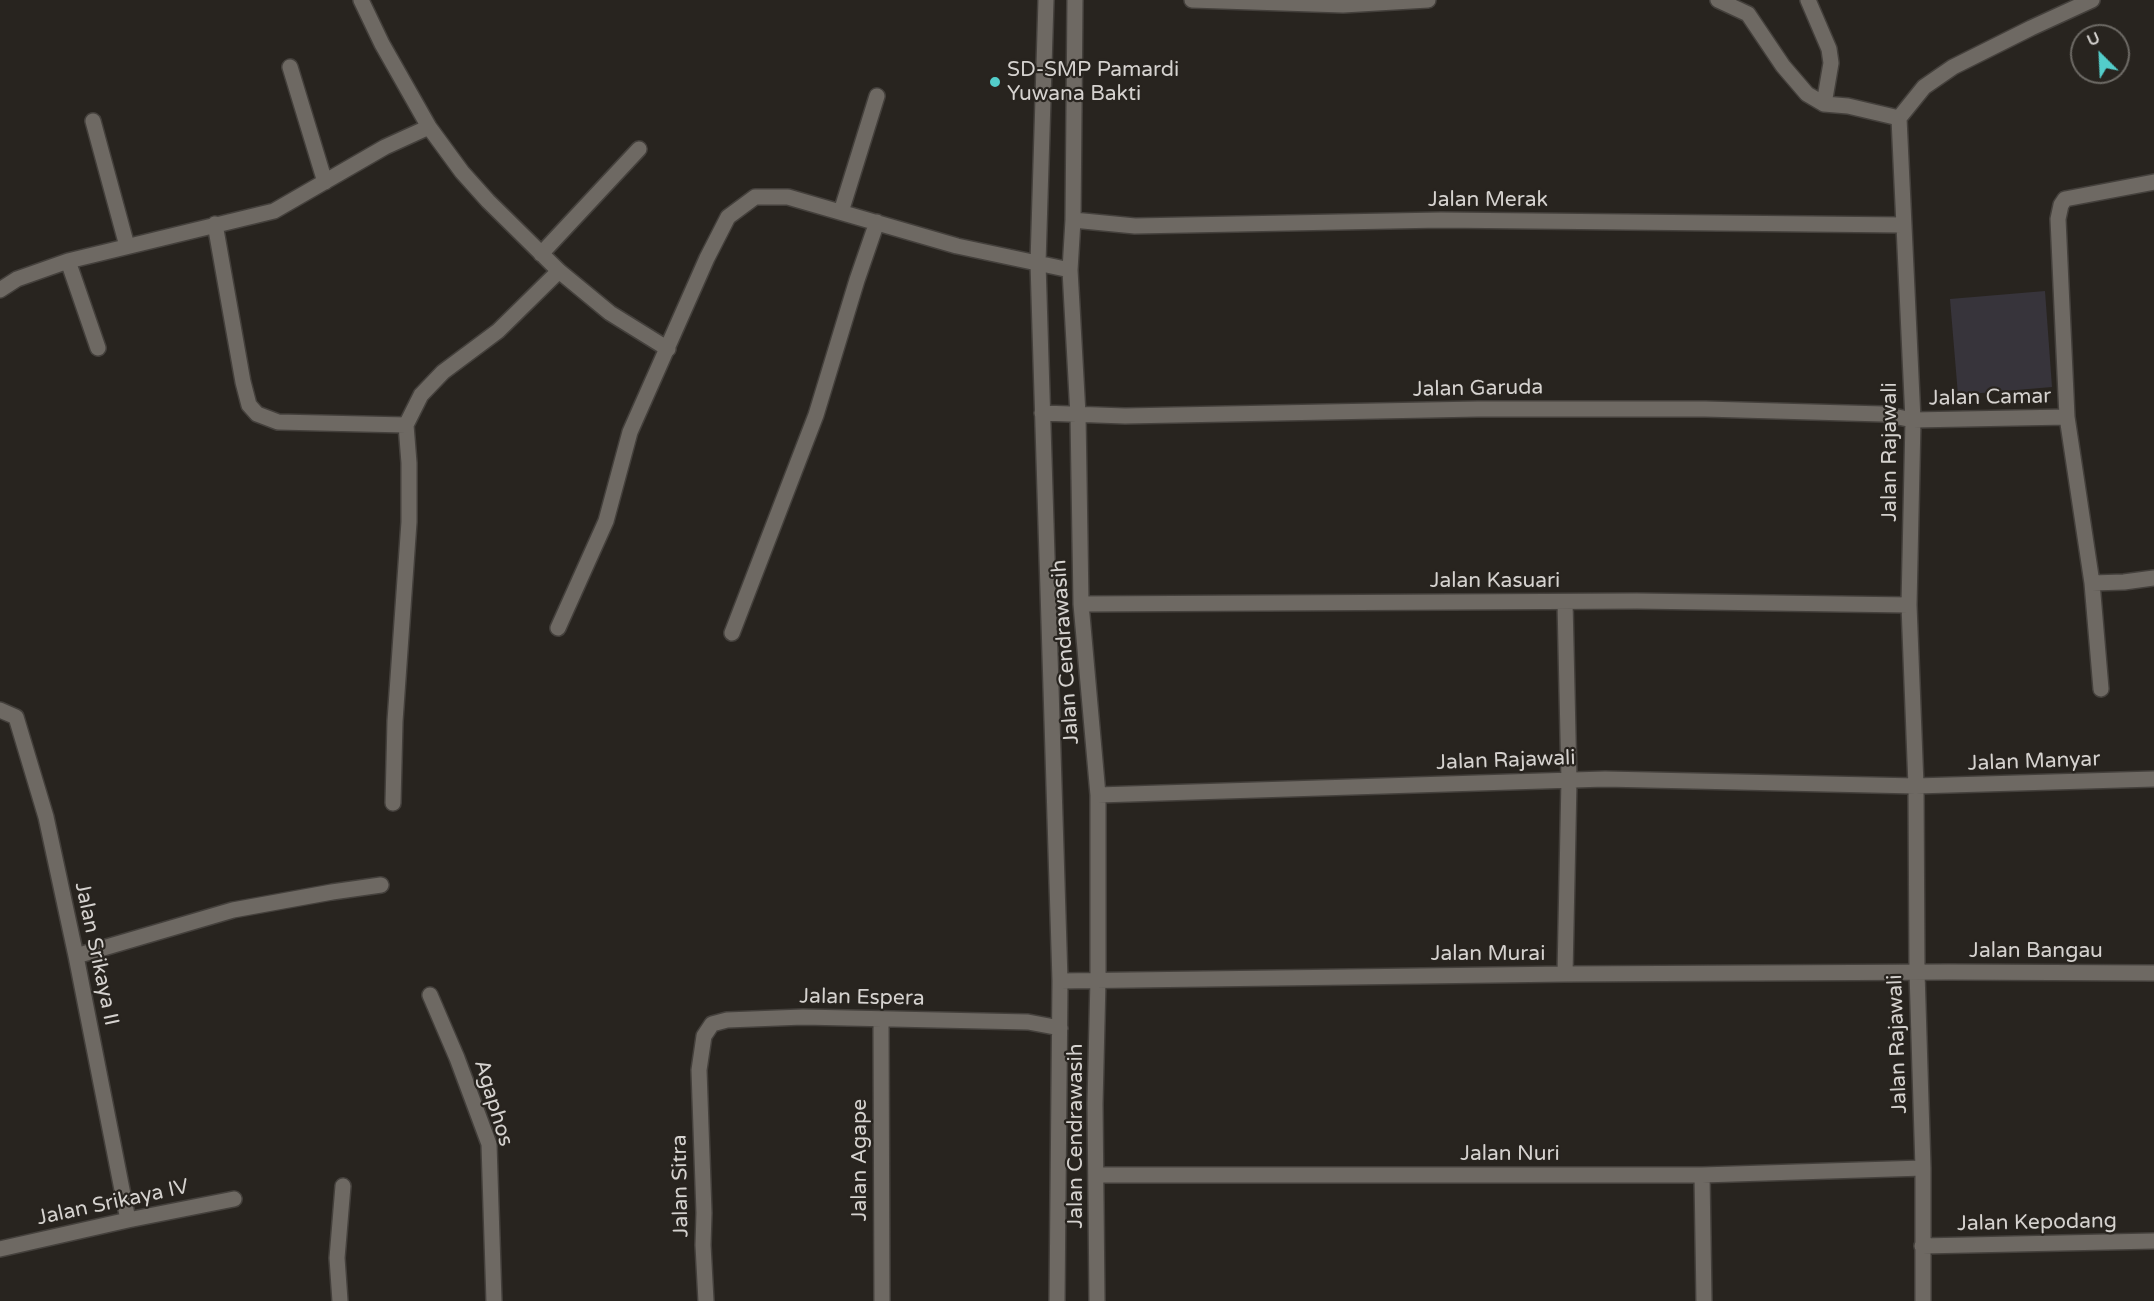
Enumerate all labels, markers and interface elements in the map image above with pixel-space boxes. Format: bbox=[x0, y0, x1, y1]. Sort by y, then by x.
north arrow bbox=[2070, 24, 2130, 84]
text: U bbox=[2084, 28, 2103, 51]
place label: SD-SMP Pamardi Yuwana Bakti bbox=[1007, 57, 1179, 107]
marker: SD-SMP Pamardi Yuwana Bakti bbox=[988, 75, 1002, 89]
street label: Jalan Merak bbox=[1428, 187, 1548, 213]
street label: Jalan Garuda bbox=[1413, 375, 1543, 403]
street label: Jalan Rajawali bbox=[1877, 382, 1903, 522]
street label: Jalan Camar bbox=[1929, 384, 2051, 412]
street label: Jalan Cendrawasih bbox=[1047, 559, 1085, 745]
street label: Jalan Kasuari bbox=[1430, 568, 1560, 594]
street label: Jalan Rajawali bbox=[1436, 746, 1576, 776]
street label: Jalan Manyar bbox=[1967, 747, 2101, 777]
street label: Jalan Srikaya II bbox=[68, 880, 124, 1028]
street label: Jalan Bangau bbox=[1969, 938, 2103, 964]
street label: Jalan Murai bbox=[1431, 941, 1545, 967]
street label: Jalan Rajawali bbox=[1883, 974, 1913, 1114]
street label: Jalan Espera bbox=[799, 984, 925, 1012]
street label: Jalan Cendrawasih bbox=[1063, 1043, 1089, 1229]
street label: Agaphos bbox=[468, 1057, 518, 1149]
street label: Jalan Agape bbox=[847, 1099, 873, 1221]
street label: Jalan Sitra bbox=[668, 1134, 694, 1238]
street label: Jalan Nuri bbox=[1460, 1141, 1560, 1167]
street label: Jalan Srikaya IV bbox=[35, 1175, 191, 1231]
street label: Jalan Kepodang bbox=[1957, 1209, 2117, 1237]

